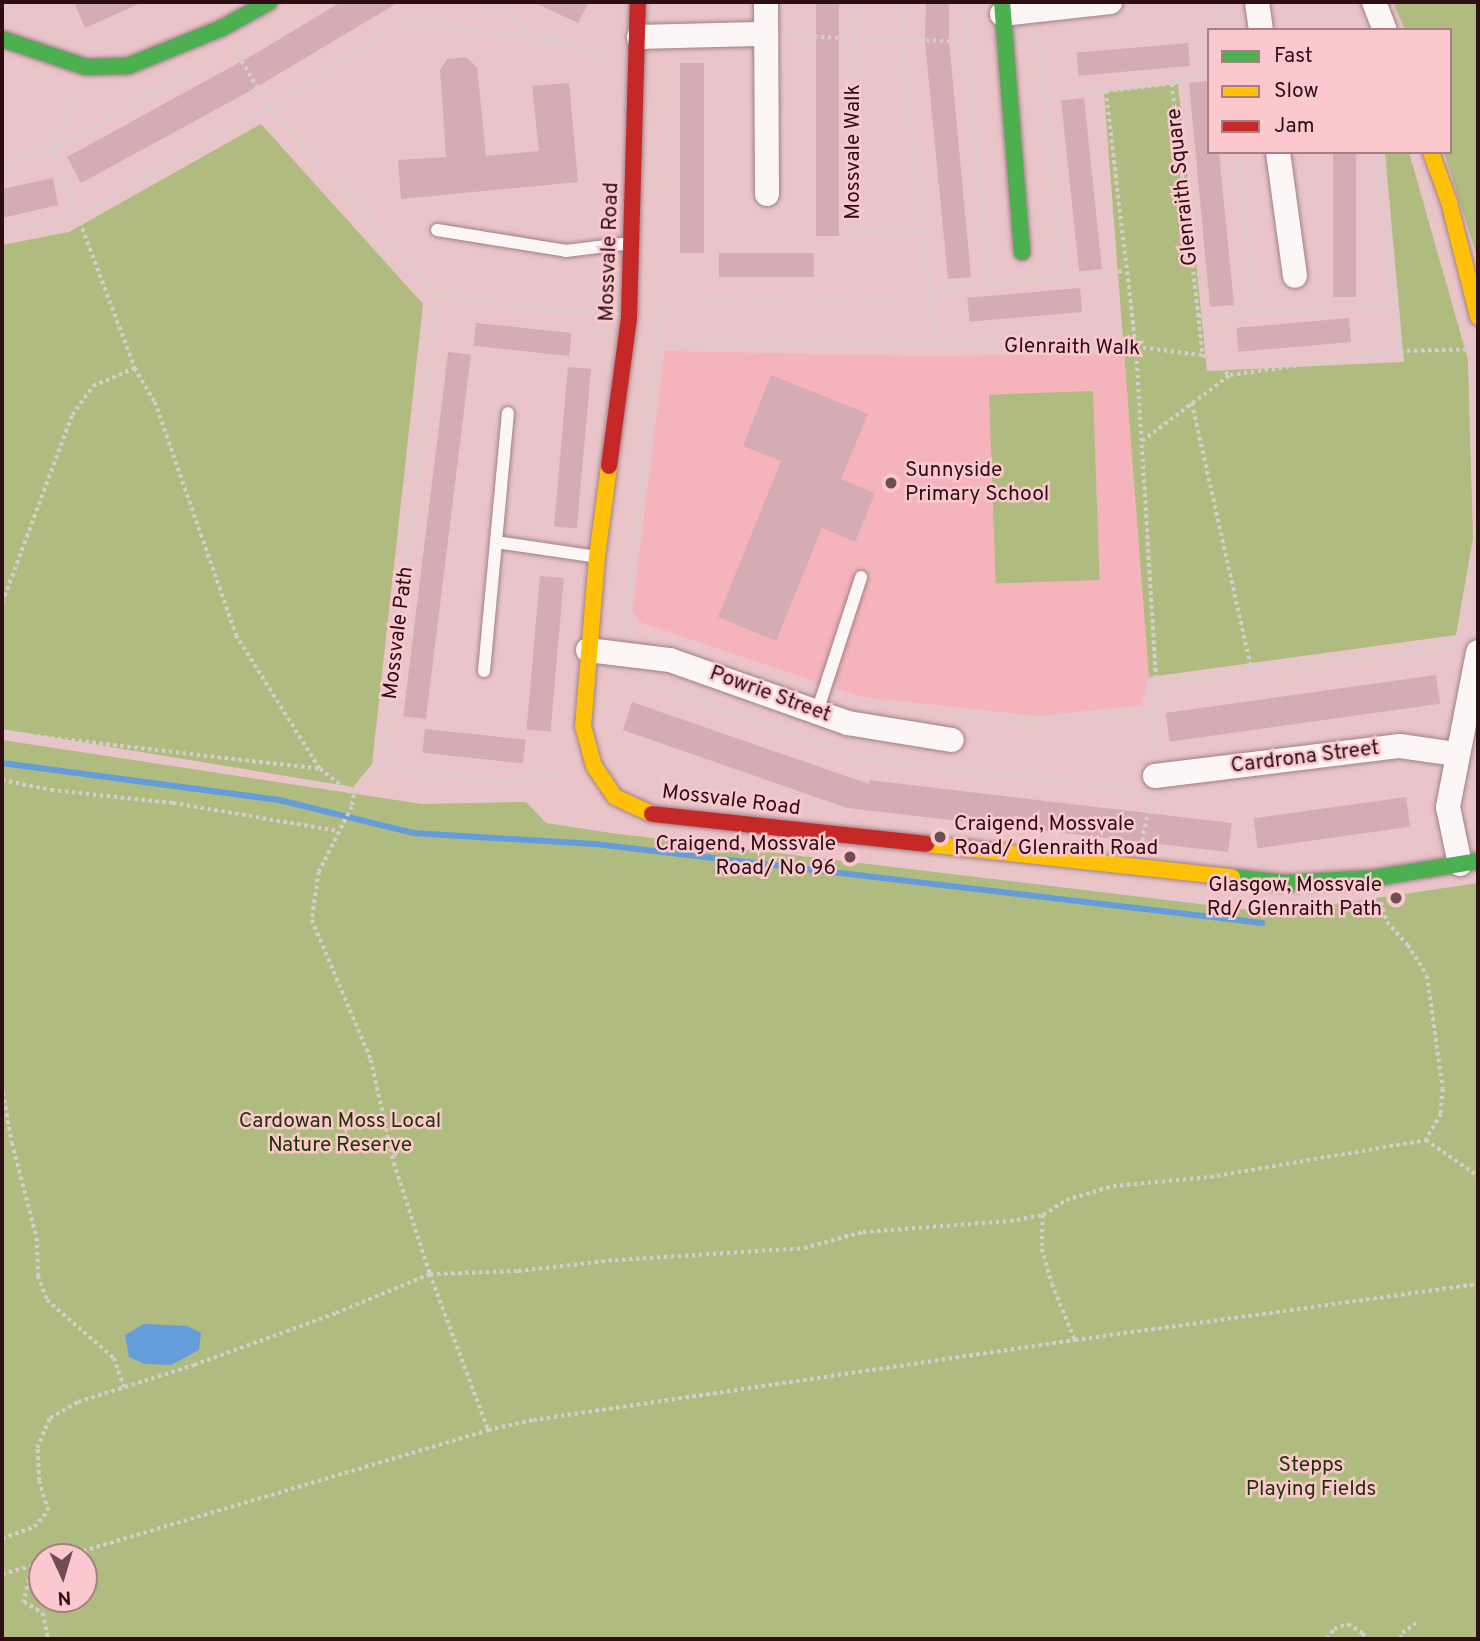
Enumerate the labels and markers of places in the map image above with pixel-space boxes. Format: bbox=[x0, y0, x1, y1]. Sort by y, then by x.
place label: Sunnyside Primary School bbox=[905, 458, 1049, 508]
marker: Sunnyside Primary School bbox=[883, 475, 899, 491]
place label: Craigend, Mossvale Road/ Glenraith Road bbox=[954, 812, 1158, 862]
marker: Craigend, Mossvale Road/ Glenraith Road bbox=[932, 829, 948, 845]
place label: Craigend, Mossvale Road/ No 96 bbox=[656, 832, 836, 882]
marker: Craigend, Mossvale Road/ No 96 bbox=[842, 849, 858, 865]
place label: Glasgow, Mossvale Rd/ Glenraith Path bbox=[1207, 873, 1382, 923]
marker: Glasgow, Mossvale Rd/ Glenraith Path bbox=[1388, 890, 1404, 906]

